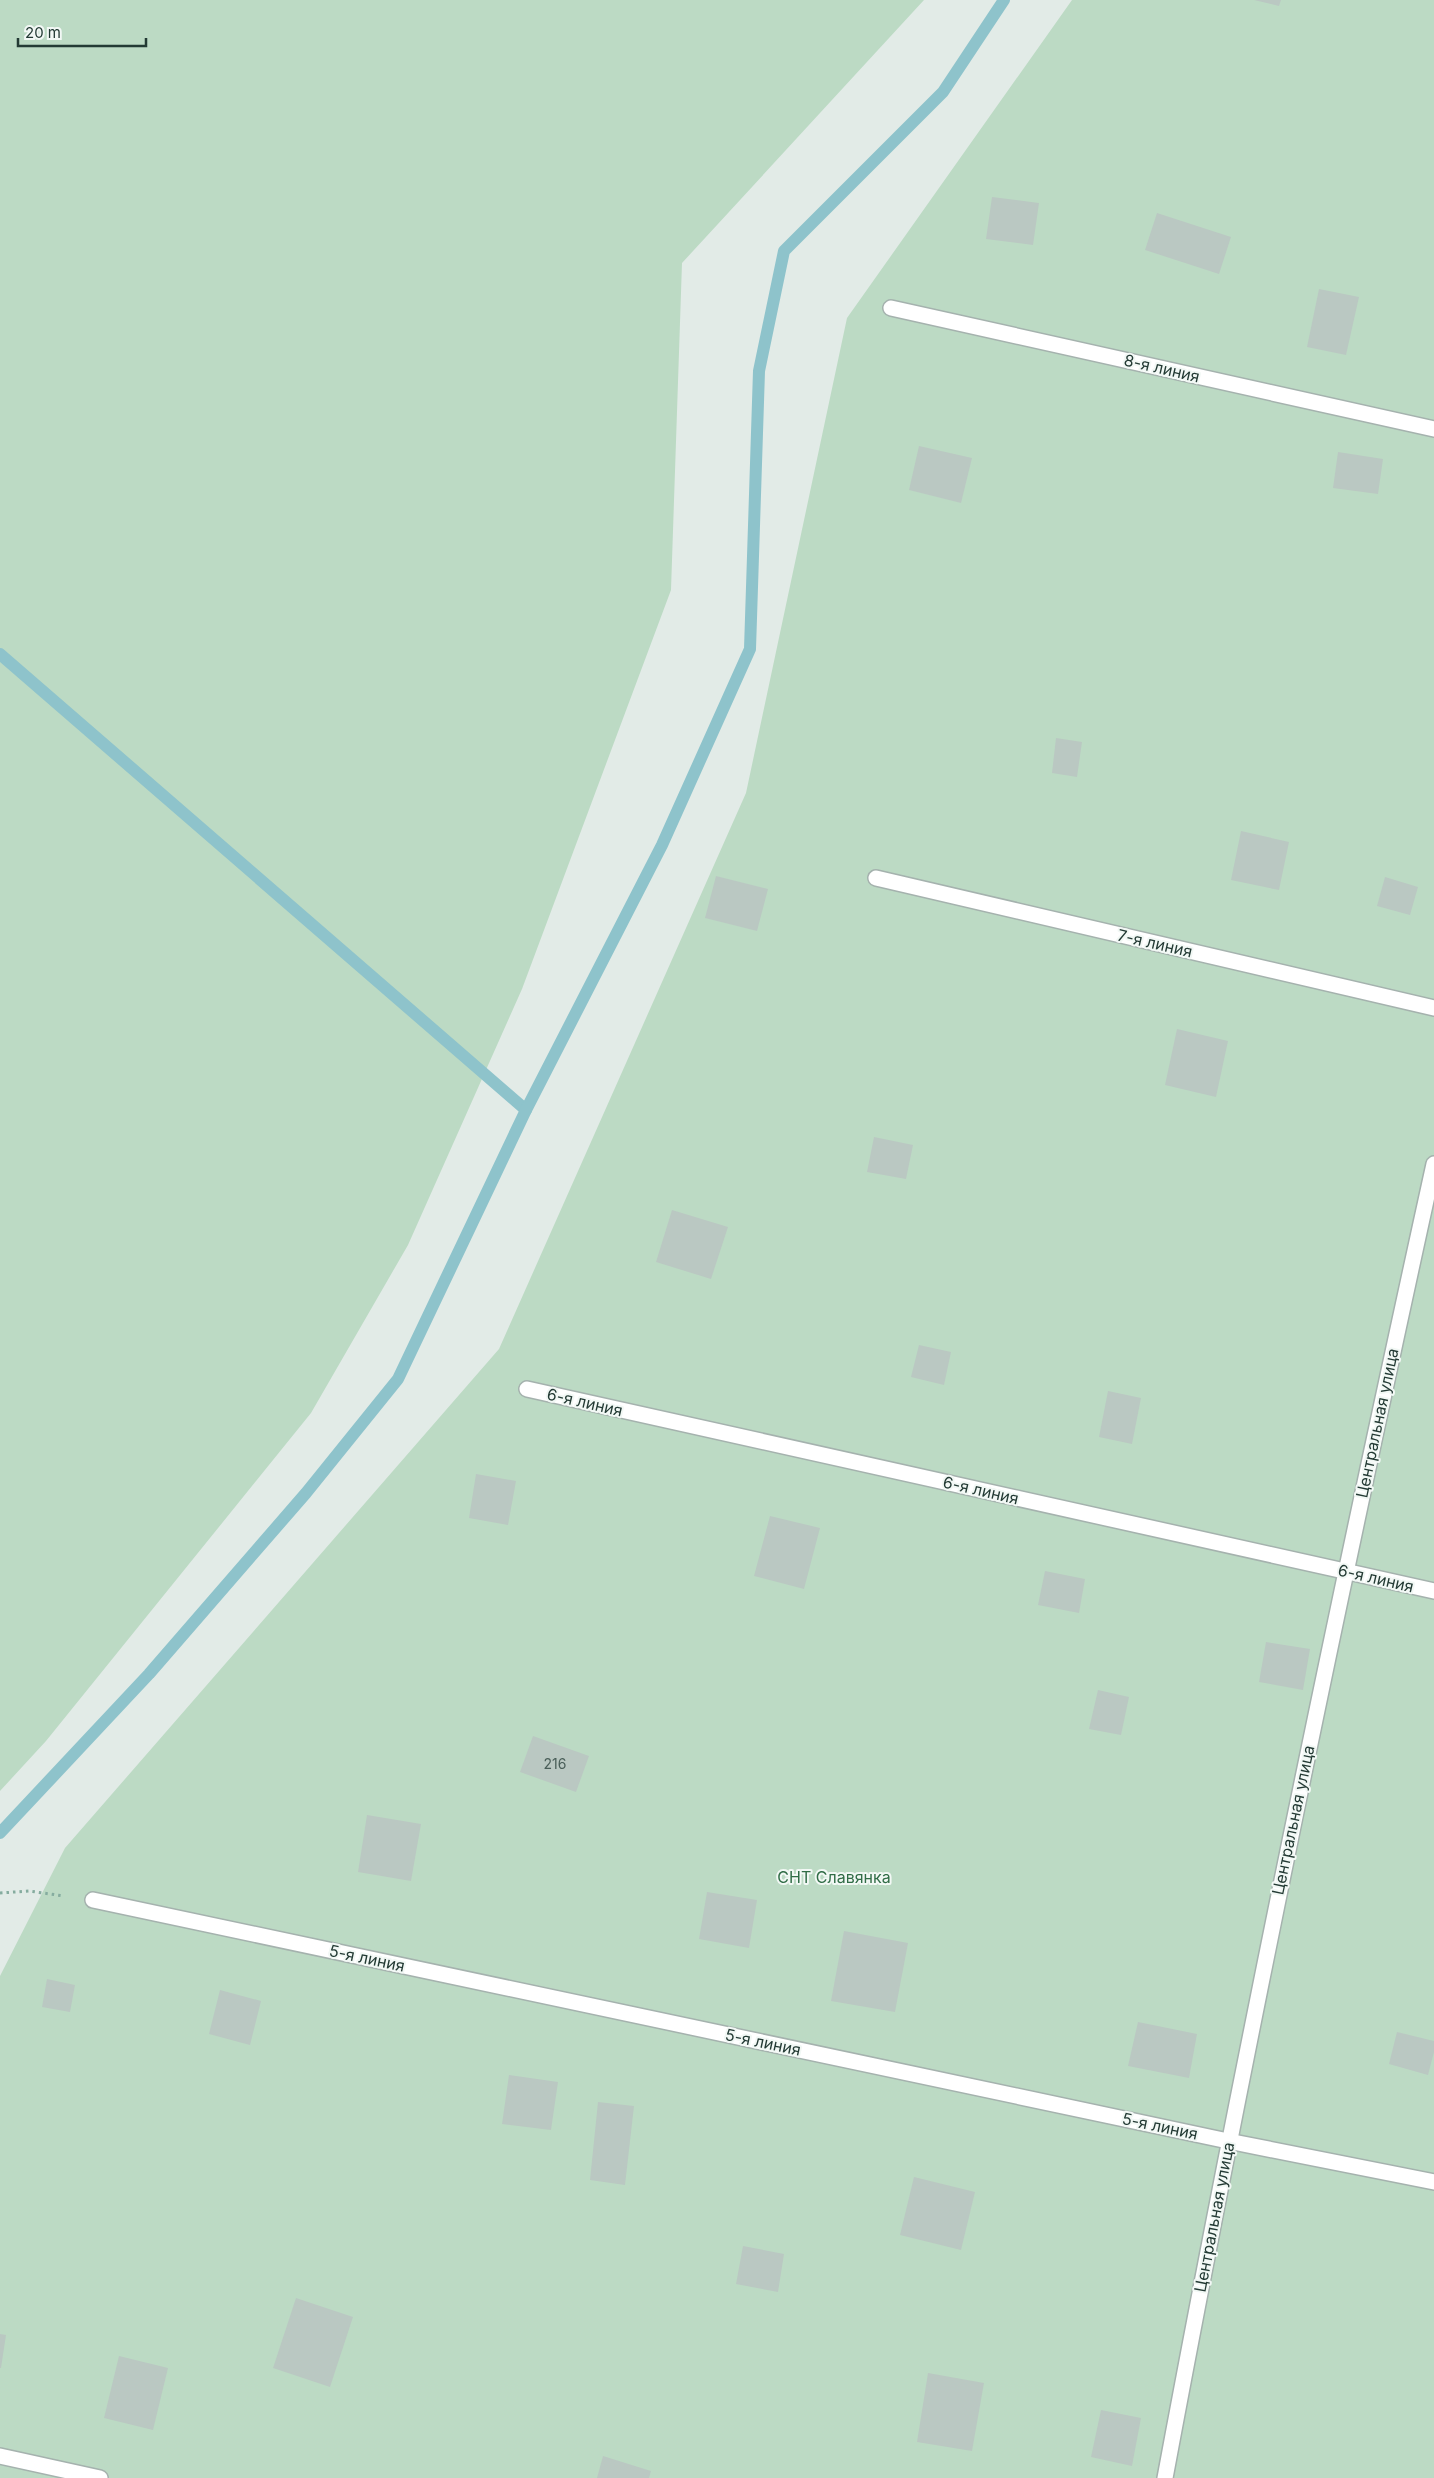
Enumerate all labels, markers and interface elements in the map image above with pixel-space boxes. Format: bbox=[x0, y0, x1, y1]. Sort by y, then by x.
scale bar bbox=[18, 15, 145, 47]
text: 20 m bbox=[25, 23, 61, 42]
street label: 8-я линия bbox=[1122, 350, 1202, 386]
street label: 7-я линия bbox=[1116, 925, 1194, 961]
street label: Центральная улица bbox=[1351, 1346, 1403, 1500]
street label: 6-я линия bbox=[545, 1384, 625, 1420]
street label: 6-я линия bbox=[941, 1472, 1021, 1508]
street label: 6-я линия bbox=[1336, 1560, 1416, 1596]
street label: Центральная улица bbox=[1267, 1743, 1319, 1897]
house number: 216 bbox=[544, 1755, 566, 1772]
park label: СНТ Славянка bbox=[777, 1867, 891, 1887]
street label: 5-я линия bbox=[327, 1940, 407, 1976]
street label: 5-я линия bbox=[723, 2024, 803, 2060]
street label: 5-я линия bbox=[1120, 2108, 1200, 2144]
street label: Центральная улица bbox=[1190, 2140, 1238, 2294]

